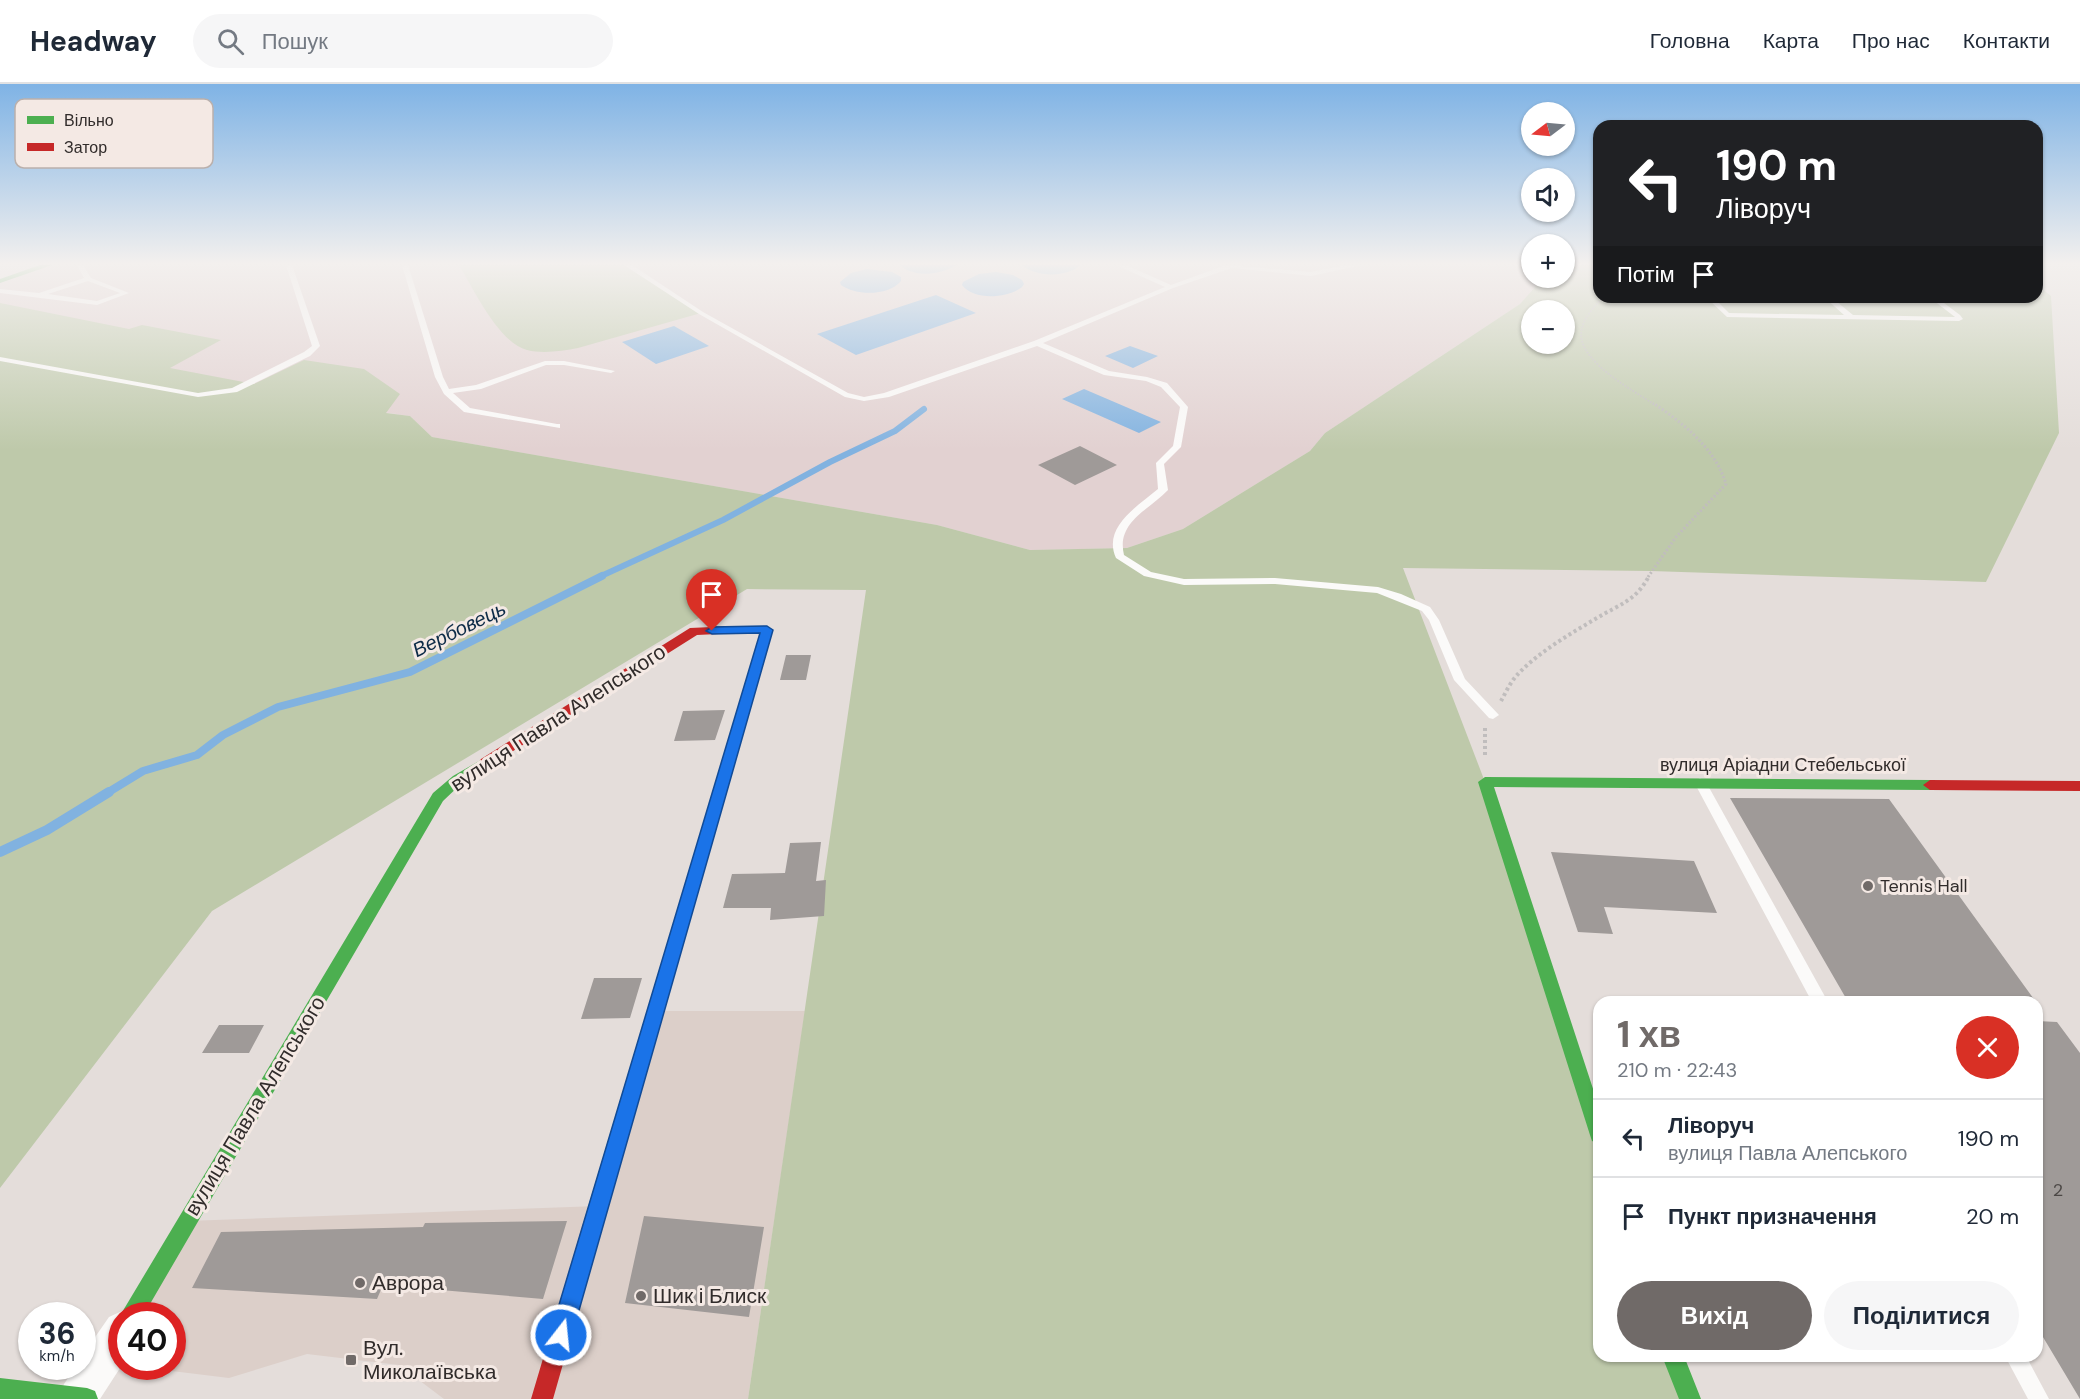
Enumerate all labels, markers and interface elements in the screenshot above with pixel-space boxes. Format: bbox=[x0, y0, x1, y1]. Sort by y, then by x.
search box bbox=[193, 14, 613, 68]
text: Headway bbox=[30, 23, 157, 60]
icon: search bbox=[214, 25, 247, 58]
text: Пошук bbox=[262, 27, 328, 56]
text: Головна bbox=[1650, 27, 1730, 55]
text: Карта bbox=[1763, 27, 1819, 55]
text: Про нас bbox=[1852, 27, 1930, 55]
text: Контакти bbox=[1963, 27, 2050, 55]
legend bbox=[15, 99, 213, 168]
north arrow bbox=[1521, 102, 1575, 156]
map controls bbox=[1521, 102, 1575, 354]
text: Вільно bbox=[64, 110, 114, 131]
text: Затор bbox=[64, 137, 107, 158]
text: 190 m bbox=[1716, 138, 1837, 193]
icon: left bbox=[1617, 144, 1695, 222]
button: sound bbox=[1521, 168, 1575, 222]
text: Ліворуч bbox=[1716, 191, 1811, 226]
button: + bbox=[1521, 234, 1575, 288]
icon: arrive bbox=[1687, 258, 1720, 291]
text: Потім bbox=[1617, 260, 1675, 289]
button: − bbox=[1521, 300, 1575, 354]
pin bbox=[686, 569, 737, 631]
icon: arrive bbox=[695, 578, 728, 611]
water label: Вербовець bbox=[408, 595, 510, 663]
street label: вулиця Павла Алепського bbox=[445, 638, 671, 798]
street label: вулиця Аріадни Стебельської bbox=[1660, 753, 1906, 777]
place label: Tennis Hall bbox=[1880, 874, 1968, 898]
marker: Tennis Hall bbox=[1861, 879, 1875, 893]
street label: вулиця Павла Алепського bbox=[178, 991, 332, 1221]
text: 1 хв bbox=[1617, 1011, 1681, 1058]
button: close bbox=[1956, 1016, 2019, 1079]
text: 210 m · 22:43 bbox=[1617, 1057, 1737, 1083]
text: Ліворуч bbox=[1668, 1111, 1754, 1140]
icon: left bbox=[1617, 1122, 1650, 1155]
text: 190 m bbox=[1958, 1124, 2019, 1153]
text: вулиця Павла Алепського bbox=[1668, 1140, 1907, 1166]
house number: 2 bbox=[2053, 1178, 2063, 1202]
icon: arrive bbox=[1617, 1200, 1650, 1233]
text: Пункт призначення bbox=[1668, 1202, 1877, 1231]
text: 20 m bbox=[1966, 1202, 2019, 1231]
place label: Аврора bbox=[372, 1269, 444, 1297]
marker: Аврора bbox=[353, 1276, 367, 1290]
button: Вихід bbox=[1617, 1281, 1812, 1350]
button: Поділитися bbox=[1824, 1281, 2019, 1350]
place label: Шик і Блиск bbox=[653, 1282, 767, 1310]
marker: Шик і Блиск bbox=[634, 1289, 648, 1303]
speed limit sign: 40 bbox=[108, 1302, 186, 1380]
position arrow bbox=[529, 1303, 593, 1367]
text: 36 bbox=[38, 1314, 76, 1353]
place label: Вул. Миколаївська bbox=[363, 1334, 497, 1386]
text: km/h bbox=[39, 1346, 75, 1366]
marker: Вул. Миколаївська bbox=[344, 1353, 358, 1367]

